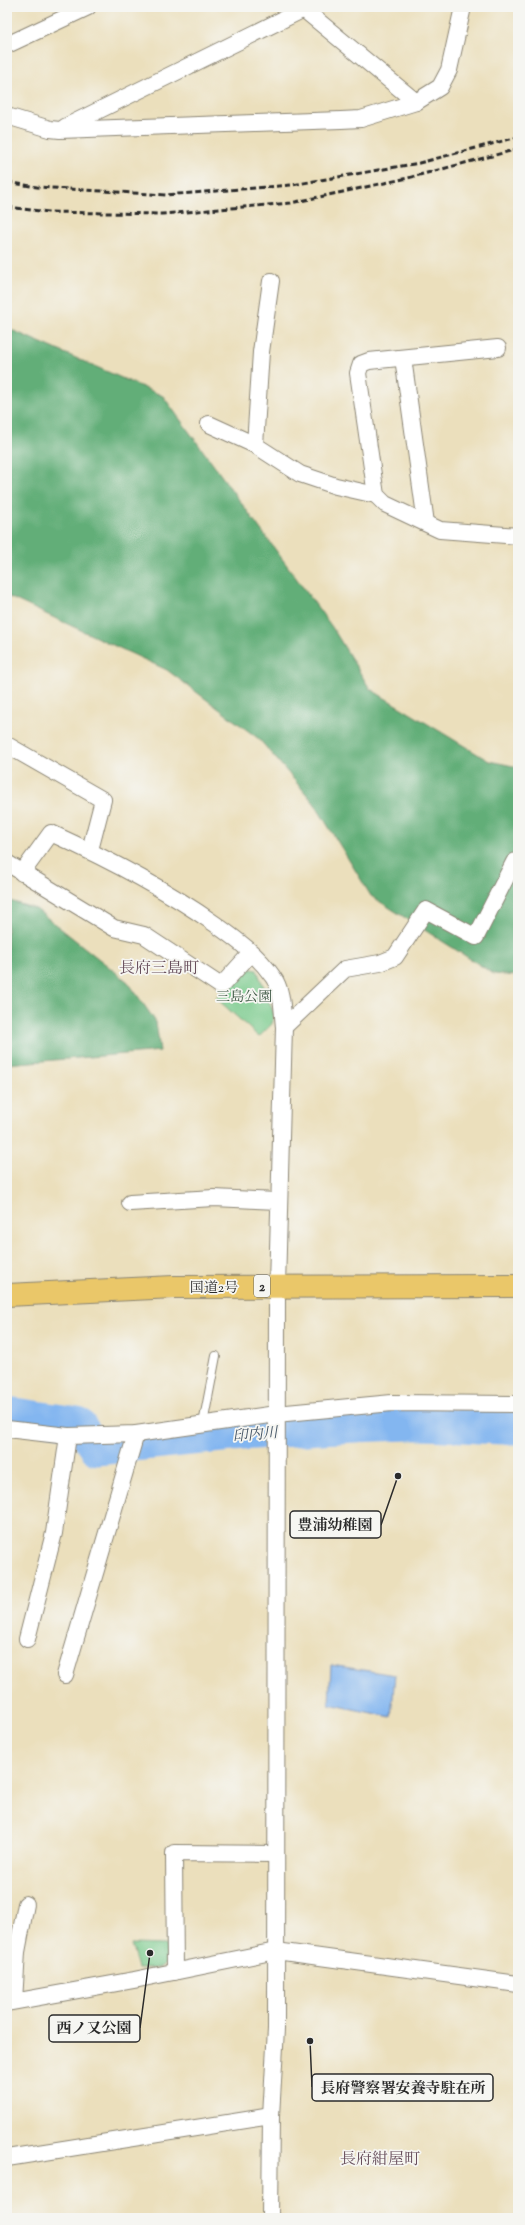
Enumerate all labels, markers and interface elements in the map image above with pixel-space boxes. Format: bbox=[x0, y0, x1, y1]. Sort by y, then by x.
district label: 長府三島町 bbox=[119, 958, 199, 981]
park label: 三島公園 bbox=[216, 988, 272, 1008]
road number: 2 bbox=[254, 1275, 270, 1297]
street label: 国道2号 bbox=[190, 1279, 238, 1299]
water label: 印内川 bbox=[232, 1423, 280, 1448]
callout: 豊浦幼稚園 bbox=[290, 1511, 381, 1538]
text: 豊浦幼稚園 bbox=[297, 1516, 373, 1537]
callout: 西ノ又公園 bbox=[49, 2015, 140, 2042]
text: 西ノ又公園 bbox=[56, 2019, 132, 2040]
callout: 長府警察署安養寺駐在所 bbox=[312, 2074, 493, 2101]
text: 長府警察署安養寺駐在所 bbox=[320, 2079, 486, 2100]
district label: 長府紺屋町 bbox=[340, 2149, 420, 2172]

